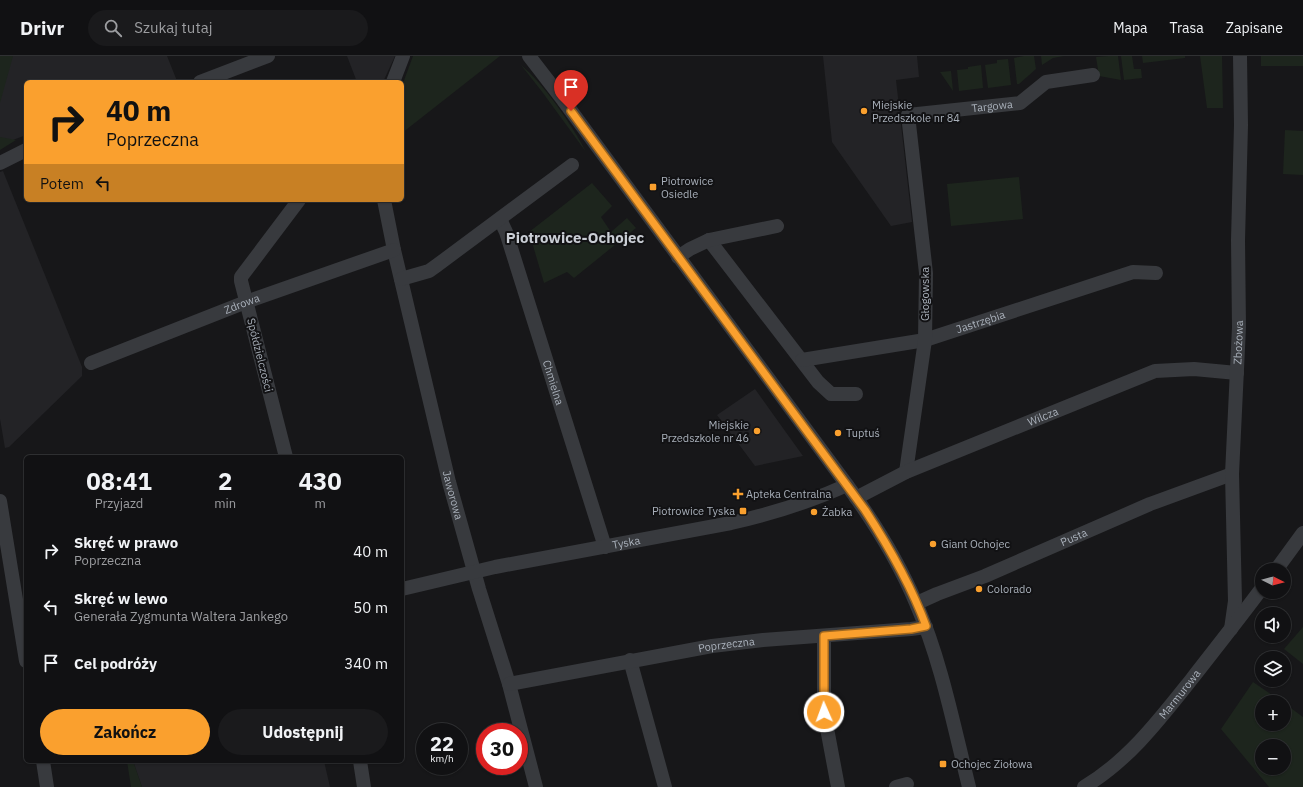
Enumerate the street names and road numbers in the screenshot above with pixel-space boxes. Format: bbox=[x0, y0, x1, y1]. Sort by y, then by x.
street label: Targowa bbox=[971, 97, 1014, 115]
street label: Głogowska bbox=[918, 267, 932, 321]
street label: Zdrowa bbox=[222, 291, 262, 317]
street label: Jastrzębia bbox=[954, 307, 1007, 336]
street label: Spółdzielczości bbox=[244, 317, 276, 393]
street label: Zbożowa bbox=[1230, 320, 1246, 365]
street label: Chmielna bbox=[540, 358, 567, 407]
street label: Wilcza bbox=[1025, 404, 1060, 429]
street label: Jaworowa bbox=[440, 469, 466, 521]
street label: Pusta bbox=[1058, 525, 1089, 549]
street label: Tyska bbox=[611, 533, 641, 552]
street label: Poprzeczna bbox=[697, 634, 756, 655]
street label: Marmurowa bbox=[1156, 667, 1204, 722]

